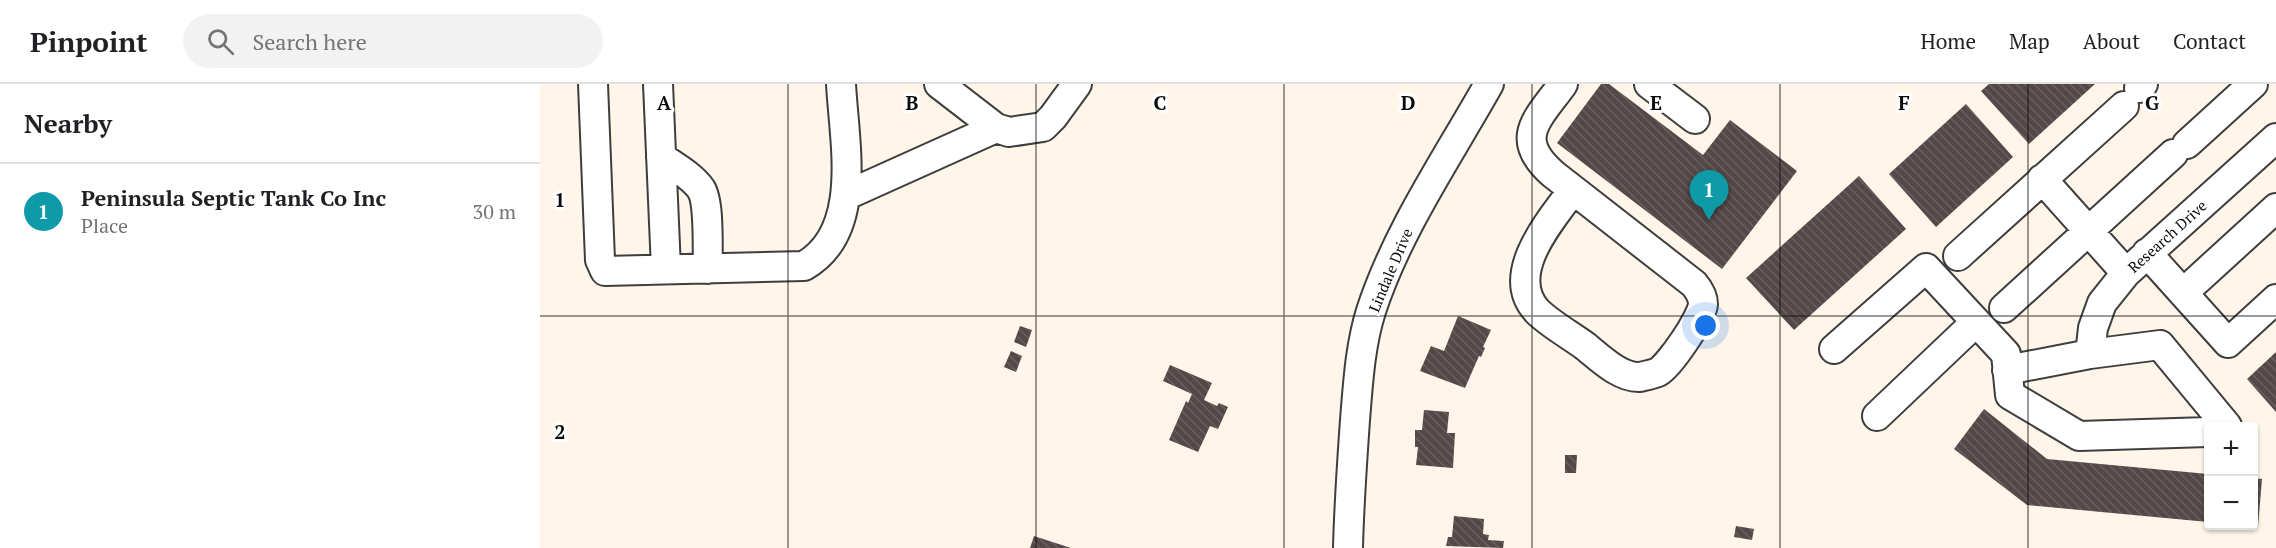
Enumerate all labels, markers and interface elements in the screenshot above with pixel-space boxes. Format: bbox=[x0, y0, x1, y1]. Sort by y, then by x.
search box bbox=[183, 14, 603, 68]
text: Pinpoint bbox=[30, 23, 147, 60]
icon: search bbox=[204, 25, 237, 58]
text: Search here bbox=[252, 27, 367, 56]
text: Home bbox=[1920, 27, 1976, 55]
text: Map bbox=[2009, 27, 2050, 55]
text: About bbox=[2083, 27, 2140, 55]
text: Contact bbox=[2173, 27, 2246, 55]
text: A bbox=[657, 89, 672, 116]
text: B bbox=[906, 89, 919, 116]
text: C bbox=[1153, 89, 1167, 116]
text: D bbox=[1401, 89, 1415, 116]
text: E bbox=[1650, 89, 1662, 116]
text: F bbox=[1898, 89, 1910, 116]
text: G bbox=[2145, 89, 2159, 116]
text: Nearby bbox=[24, 106, 112, 140]
pin: 1 bbox=[1690, 170, 1728, 220]
text: Peninsula Septic Tank Co Inc bbox=[81, 183, 386, 212]
text: 1 bbox=[554, 186, 566, 213]
street label: Research Drive bbox=[2123, 195, 2211, 277]
text: 1 bbox=[38, 198, 49, 225]
text: 30 m bbox=[473, 198, 516, 225]
text: Place bbox=[81, 212, 128, 239]
street label: Lindale Drive bbox=[1363, 225, 1417, 315]
your location bbox=[1691, 311, 1720, 340]
text: 2 bbox=[554, 418, 566, 445]
map controls bbox=[2204, 422, 2258, 530]
button: + bbox=[2204, 422, 2258, 476]
button: − bbox=[2204, 476, 2258, 530]

